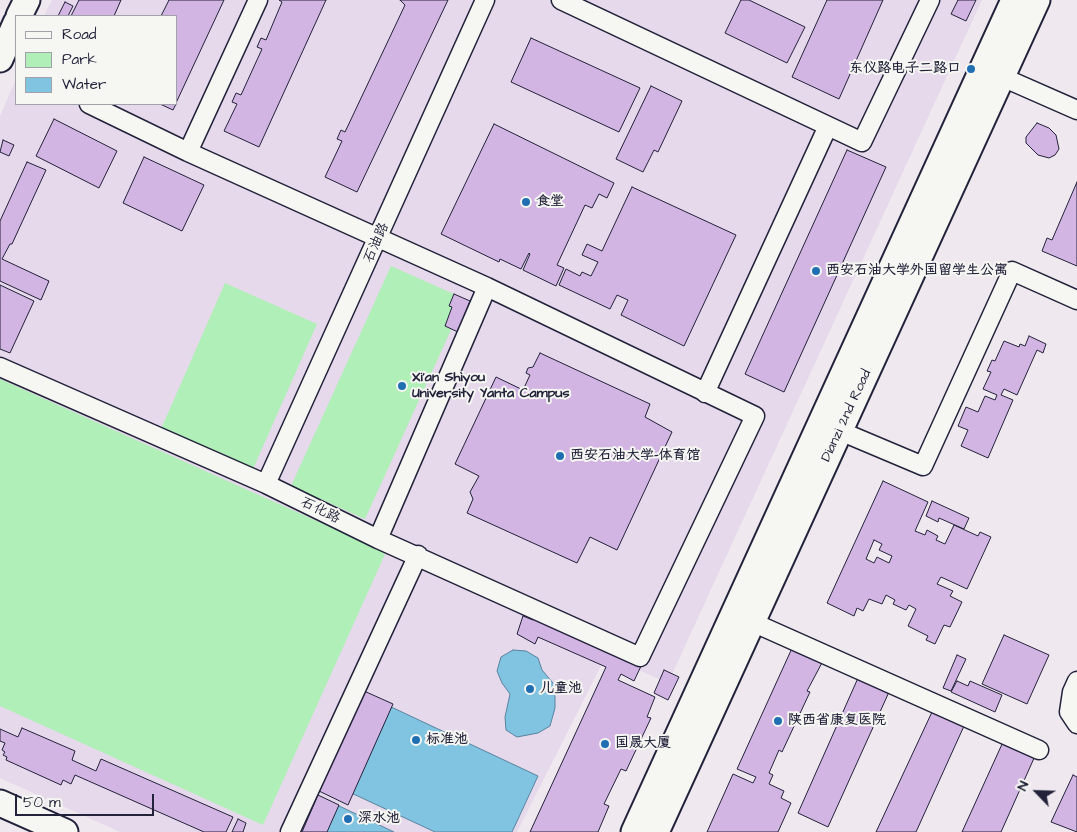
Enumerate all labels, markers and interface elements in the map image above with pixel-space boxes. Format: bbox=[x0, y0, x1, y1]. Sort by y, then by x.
legend bbox=[15, 15, 178, 105]
text: Road bbox=[62, 24, 96, 45]
text: Park bbox=[62, 49, 97, 70]
place label: 东仪路电子二路口 bbox=[849, 61, 961, 77]
marker: 东仪路电子二路口 bbox=[965, 63, 977, 75]
text: Water bbox=[62, 74, 106, 95]
place label: 食堂 bbox=[536, 194, 564, 210]
marker: 食堂 bbox=[520, 196, 532, 208]
street label: 石油路 bbox=[361, 220, 393, 266]
place label: 西安石油大学外国留学生公寓 bbox=[826, 263, 1008, 279]
marker: 西安石油大学外国留学生公寓 bbox=[810, 265, 822, 277]
street label: Dianzi 2nd Road bbox=[818, 367, 876, 465]
place label: Xi'an Shiyou University Yanta Campus bbox=[412, 370, 569, 402]
marker: Xi'an Shiyou University Yanta Campus bbox=[396, 380, 408, 392]
place label: 西安石油大学-体育馆 bbox=[570, 448, 700, 464]
marker: 西安石油大学-体育馆 bbox=[554, 450, 566, 462]
street label: 石化路 bbox=[297, 494, 343, 528]
place label: 儿童池 bbox=[540, 681, 582, 697]
marker: 儿童池 bbox=[524, 683, 536, 695]
place label: 陕西省康复医院 bbox=[788, 713, 886, 729]
marker: 陕西省康复医院 bbox=[772, 715, 784, 727]
place label: 标准池 bbox=[426, 732, 468, 748]
marker: 标准池 bbox=[410, 734, 422, 746]
place label: 国晟大厦 bbox=[615, 736, 671, 752]
marker: 国晟大厦 bbox=[599, 738, 611, 750]
north arrow bbox=[1012, 767, 1062, 817]
text: N bbox=[1012, 778, 1034, 794]
scale bar bbox=[18, 784, 156, 816]
text: 50 m bbox=[23, 792, 61, 813]
place label: 深水池 bbox=[358, 811, 400, 827]
marker: 深水池 bbox=[342, 813, 354, 825]

